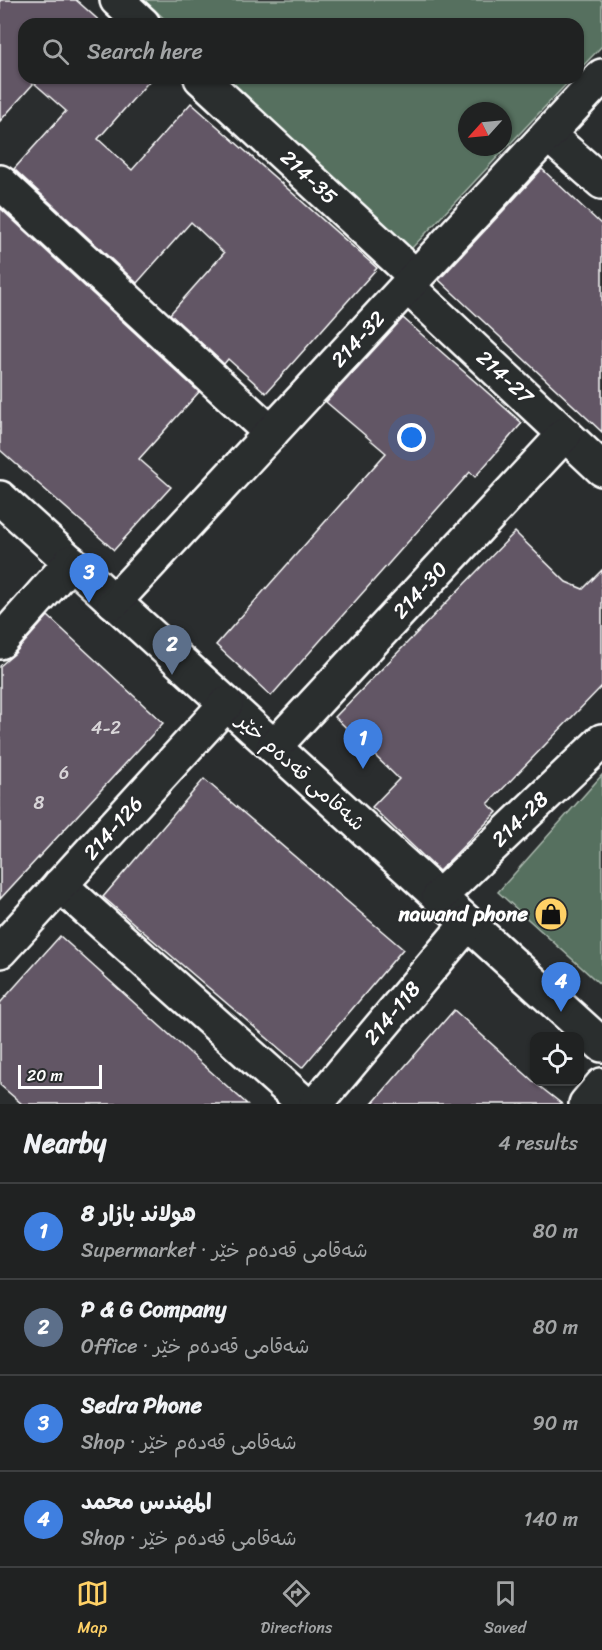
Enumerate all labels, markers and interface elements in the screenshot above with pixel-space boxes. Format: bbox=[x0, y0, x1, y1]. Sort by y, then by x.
search box bbox=[18, 18, 584, 84]
text: Search here bbox=[87, 32, 203, 71]
icon: search bbox=[39, 35, 72, 68]
north arrow bbox=[458, 102, 512, 156]
street label: 214-35 bbox=[271, 140, 347, 214]
street label: 214-32 bbox=[321, 301, 395, 377]
street label: 214-27 bbox=[467, 340, 544, 415]
your location bbox=[397, 423, 426, 452]
street label: 214-30 bbox=[383, 552, 457, 628]
pin: 3 bbox=[70, 554, 109, 603]
pin: 2 bbox=[152, 626, 192, 675]
street label: شەقامی قەدەم خێر bbox=[226, 702, 375, 841]
house number: 4-2 bbox=[91, 712, 121, 744]
pin: 1 bbox=[344, 720, 382, 769]
house number: 6 bbox=[59, 757, 69, 789]
street label: 214-28 bbox=[482, 781, 558, 857]
house number: 8 bbox=[34, 787, 45, 819]
street label: 214-126 bbox=[73, 787, 153, 869]
place label: nawand phone bbox=[398, 895, 528, 933]
shop icon: nawand phone bbox=[533, 896, 569, 932]
pin: 4 bbox=[542, 962, 580, 1012]
street label: 214-118 bbox=[353, 972, 431, 1054]
map controls bbox=[530, 1032, 584, 1086]
button: locate bbox=[530, 1032, 584, 1086]
text: 20 m bbox=[27, 1061, 63, 1090]
scale bar bbox=[18, 1062, 102, 1090]
text: Nearby bbox=[24, 1120, 106, 1166]
text: 4 results bbox=[498, 1126, 578, 1161]
text: هولاند بازار 8 bbox=[81, 1194, 196, 1233]
text: 1 bbox=[39, 1214, 48, 1249]
text: 80 m bbox=[533, 1214, 578, 1249]
text: Supermarket · شەقامی قەدەم خێر bbox=[81, 1233, 368, 1268]
text: P & G Company bbox=[81, 1290, 226, 1329]
text: 2 bbox=[38, 1310, 49, 1345]
text: 80 m bbox=[533, 1310, 578, 1345]
text: Office · شەقامی قەدەم خێر bbox=[81, 1329, 309, 1364]
text: Sedra Phone bbox=[81, 1386, 202, 1425]
text: 3 bbox=[38, 1406, 49, 1441]
text: 90 m bbox=[533, 1406, 578, 1441]
text: Shop · شەقامی قەدەم خێر bbox=[81, 1425, 297, 1460]
text: المهندس محمد bbox=[81, 1482, 212, 1521]
text: 4 bbox=[37, 1502, 50, 1537]
text: 140 m bbox=[524, 1502, 578, 1537]
text: Shop · شەقامی قەدەم خێر bbox=[81, 1521, 297, 1556]
tab: Map bbox=[76, 1577, 109, 1642]
tab: Directions bbox=[261, 1577, 332, 1642]
tab: Saved bbox=[484, 1577, 526, 1642]

